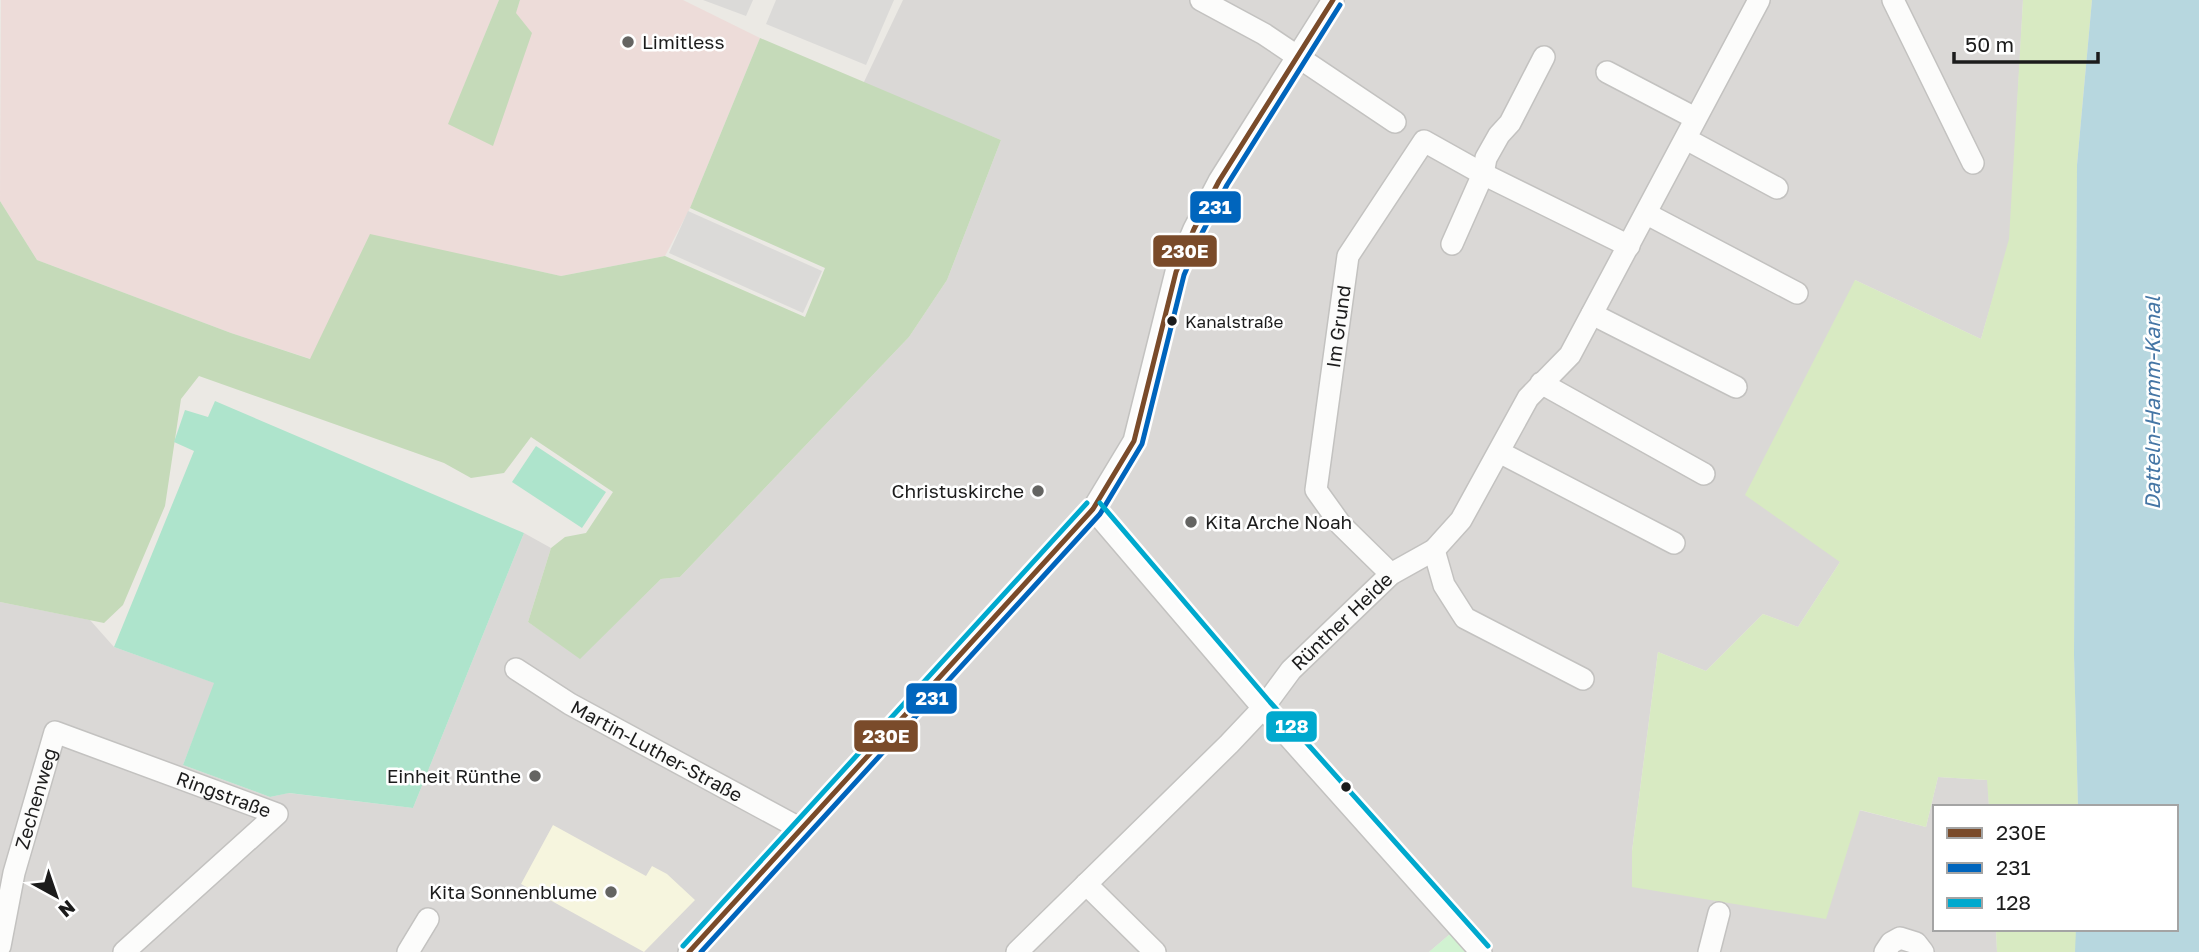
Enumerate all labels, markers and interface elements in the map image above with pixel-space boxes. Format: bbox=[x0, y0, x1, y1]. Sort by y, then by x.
scale bar bbox=[1954, 21, 2098, 65]
place label: Limitless bbox=[642, 30, 724, 53]
text: 50 m bbox=[1965, 31, 2014, 57]
marker: Limitless bbox=[620, 34, 636, 50]
line badge: 231 bbox=[1189, 190, 1242, 224]
text: 231 bbox=[1199, 195, 1232, 218]
line badge: 230E bbox=[1152, 234, 1218, 268]
text: 230E bbox=[1161, 239, 1209, 262]
street label: Im Grund bbox=[1321, 284, 1355, 369]
water label: Datteln-Hamm-Kanal bbox=[2139, 295, 2165, 510]
place label: Kanalstraße bbox=[1185, 311, 1283, 332]
marker: Kanalstraße bbox=[1165, 314, 1179, 328]
place label: Christuskirche bbox=[892, 479, 1024, 502]
marker: Christuskirche bbox=[1030, 483, 1046, 499]
place label: Kita Arche Noah bbox=[1205, 510, 1352, 533]
marker: Kita Arche Noah bbox=[1183, 514, 1199, 530]
street label: Rünther Heide bbox=[1286, 567, 1397, 675]
line badge: 231 bbox=[905, 682, 958, 715]
text: 231 bbox=[916, 686, 949, 709]
street label: Martin-Luther-Straße bbox=[567, 695, 747, 806]
line badge: 128 bbox=[1265, 710, 1318, 743]
text: 128 bbox=[1275, 714, 1309, 737]
line badge: 230E bbox=[853, 719, 919, 753]
text: 230E bbox=[862, 724, 910, 747]
street label: Zechenweg bbox=[10, 745, 61, 852]
place label: Einheit Rünthe bbox=[387, 764, 521, 787]
street label: Ringstraße bbox=[173, 766, 274, 822]
marker: Einheit Rünthe bbox=[527, 768, 543, 784]
unlabelled marker bbox=[1339, 780, 1353, 794]
legend bbox=[1933, 805, 2178, 931]
text: 230E bbox=[1996, 819, 2046, 845]
text: 231 bbox=[1996, 854, 2031, 880]
north arrow bbox=[21, 861, 91, 931]
place label: Kita Sonnenblume bbox=[429, 880, 597, 903]
marker: Kita Sonnenblume bbox=[603, 884, 619, 900]
text: 128 bbox=[1996, 889, 2031, 915]
text: N bbox=[54, 896, 80, 923]

